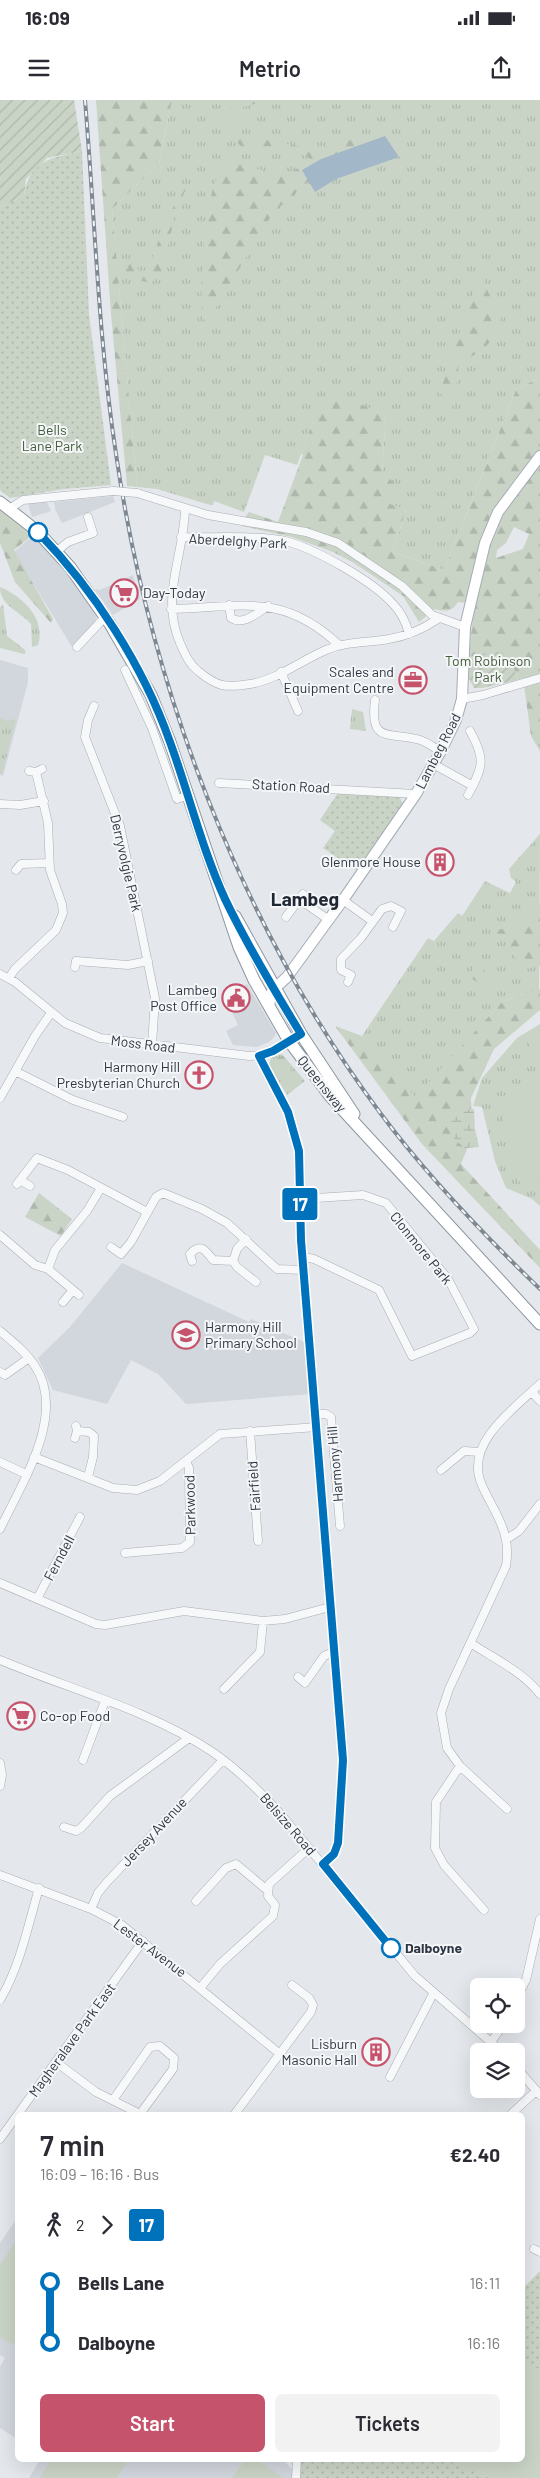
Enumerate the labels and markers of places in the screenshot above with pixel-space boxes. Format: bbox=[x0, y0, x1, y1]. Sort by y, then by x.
unlabelled marker bbox=[28, 522, 48, 542]
supermarket icon: Day-Today bbox=[109, 578, 139, 608]
place label: Day-Today bbox=[143, 584, 206, 601]
place label: Scales and Equipment Centre bbox=[284, 663, 394, 696]
office icon: Scales and Equipment Centre bbox=[398, 665, 428, 695]
building icon: Glenmore House bbox=[425, 847, 455, 877]
place label: Glenmore House bbox=[321, 853, 421, 870]
place label: Lambeg Post Office bbox=[150, 981, 217, 1014]
public building icon: Lambeg Post Office bbox=[221, 983, 251, 1013]
place label: Harmony Hill Presbyterian Church bbox=[57, 1058, 180, 1091]
church icon: Harmony Hill Presbyterian Church bbox=[184, 1060, 214, 1090]
place label: Harmony Hill Primary School bbox=[205, 1318, 297, 1351]
school or university icon: Harmony Hill Primary School bbox=[171, 1320, 201, 1350]
supermarket icon: Co-op Food bbox=[6, 1701, 36, 1731]
place label: Co-op Food bbox=[40, 1707, 110, 1724]
marker: Dalboyne bbox=[381, 1938, 401, 1958]
place label: Dalboyne bbox=[405, 1939, 462, 1956]
place label: Lisburn Masonic Hall bbox=[282, 2035, 357, 2068]
building icon: Lisburn Masonic Hall bbox=[361, 2037, 391, 2067]

